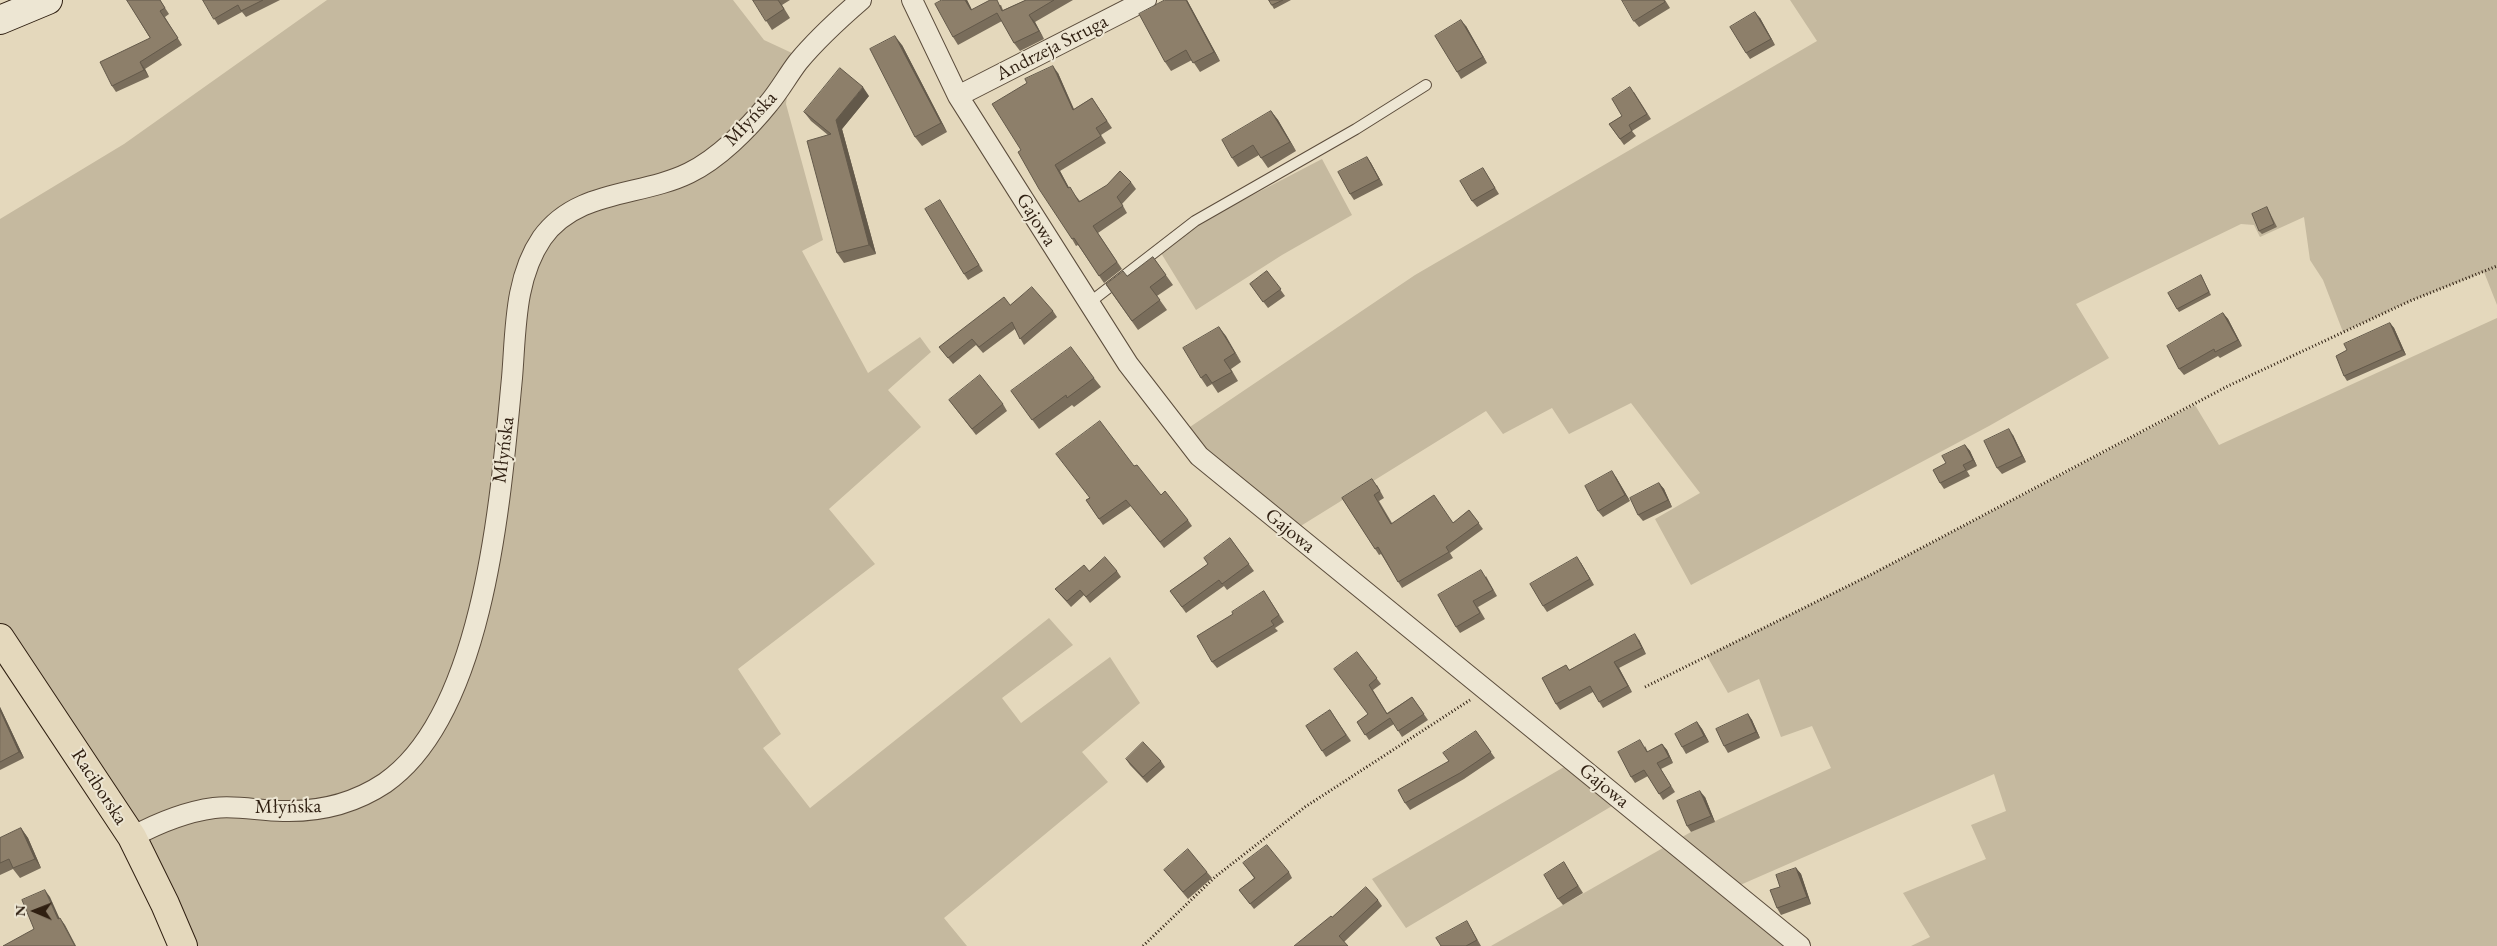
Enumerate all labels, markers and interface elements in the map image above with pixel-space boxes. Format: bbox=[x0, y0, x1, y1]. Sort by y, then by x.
street label: Andrzeja Struga bbox=[992, 9, 1112, 87]
street label: Młyńska bbox=[719, 86, 783, 152]
street label: Gajowa bbox=[1010, 189, 1062, 251]
street label: Młyńska bbox=[488, 415, 520, 485]
street label: Gajowa bbox=[1260, 503, 1320, 559]
street label: Raciborska bbox=[66, 744, 132, 830]
street label: Gajowa bbox=[1574, 758, 1634, 814]
street label: Młyńska bbox=[254, 794, 322, 820]
north arrow bbox=[10, 886, 60, 936]
text: N bbox=[11, 905, 29, 917]

